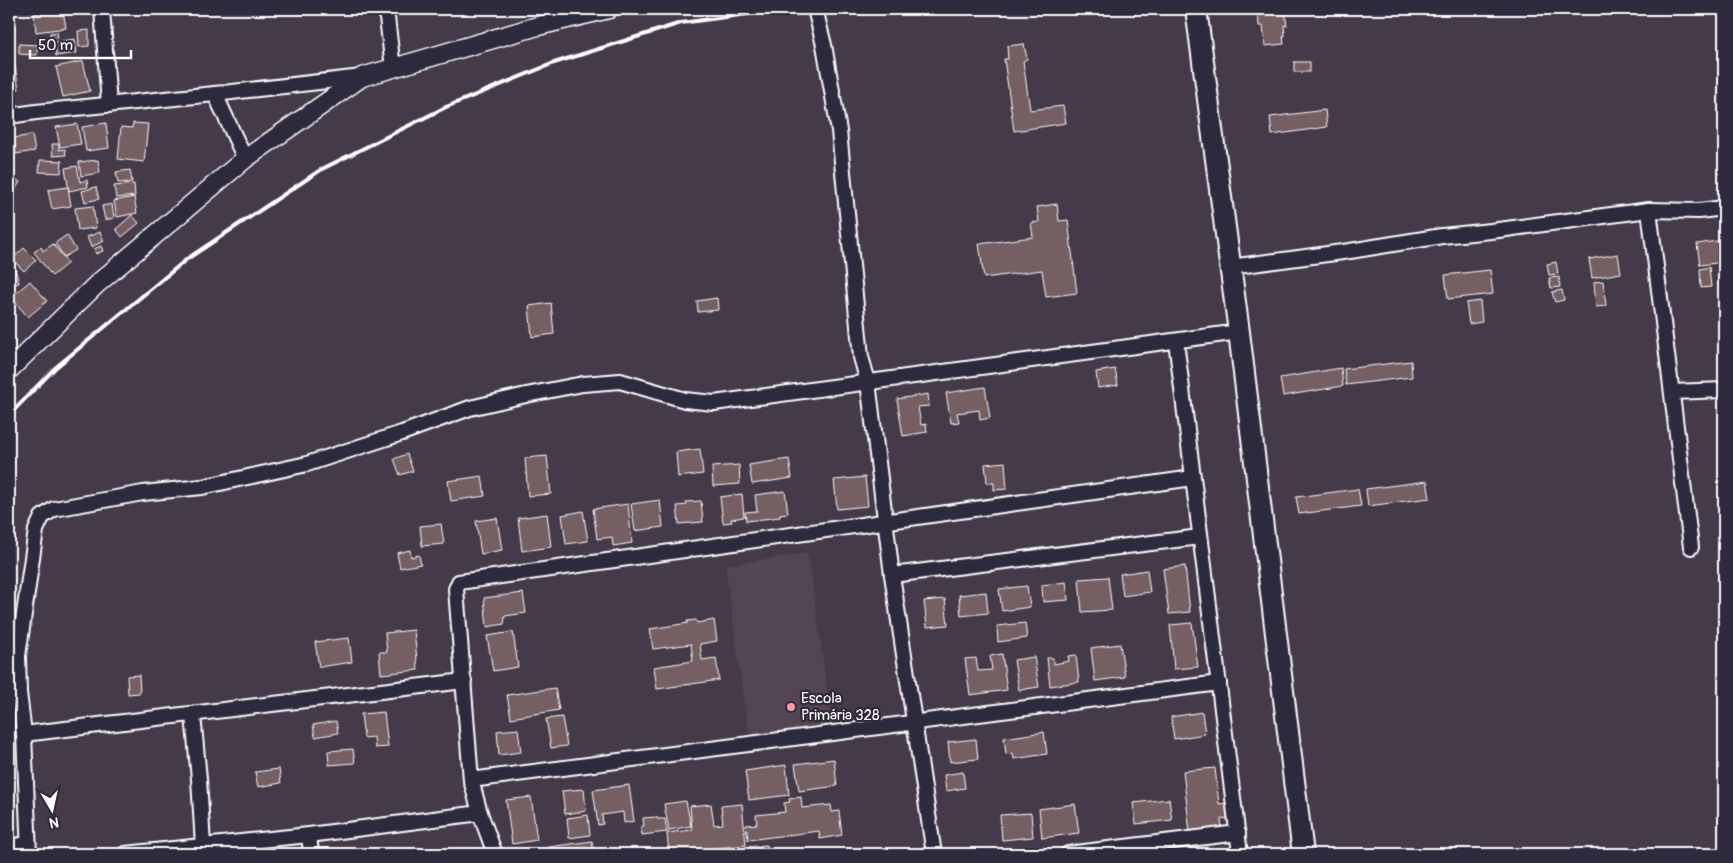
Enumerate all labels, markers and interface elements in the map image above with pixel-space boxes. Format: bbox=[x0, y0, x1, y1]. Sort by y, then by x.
scale bar bbox=[30, 28, 131, 60]
text: 50 m bbox=[38, 36, 73, 55]
place label: Escola Primária 328 bbox=[801, 689, 880, 725]
marker: Escola Primária 328 bbox=[785, 701, 797, 713]
north arrow bbox=[28, 786, 78, 836]
text: N bbox=[48, 813, 60, 831]

